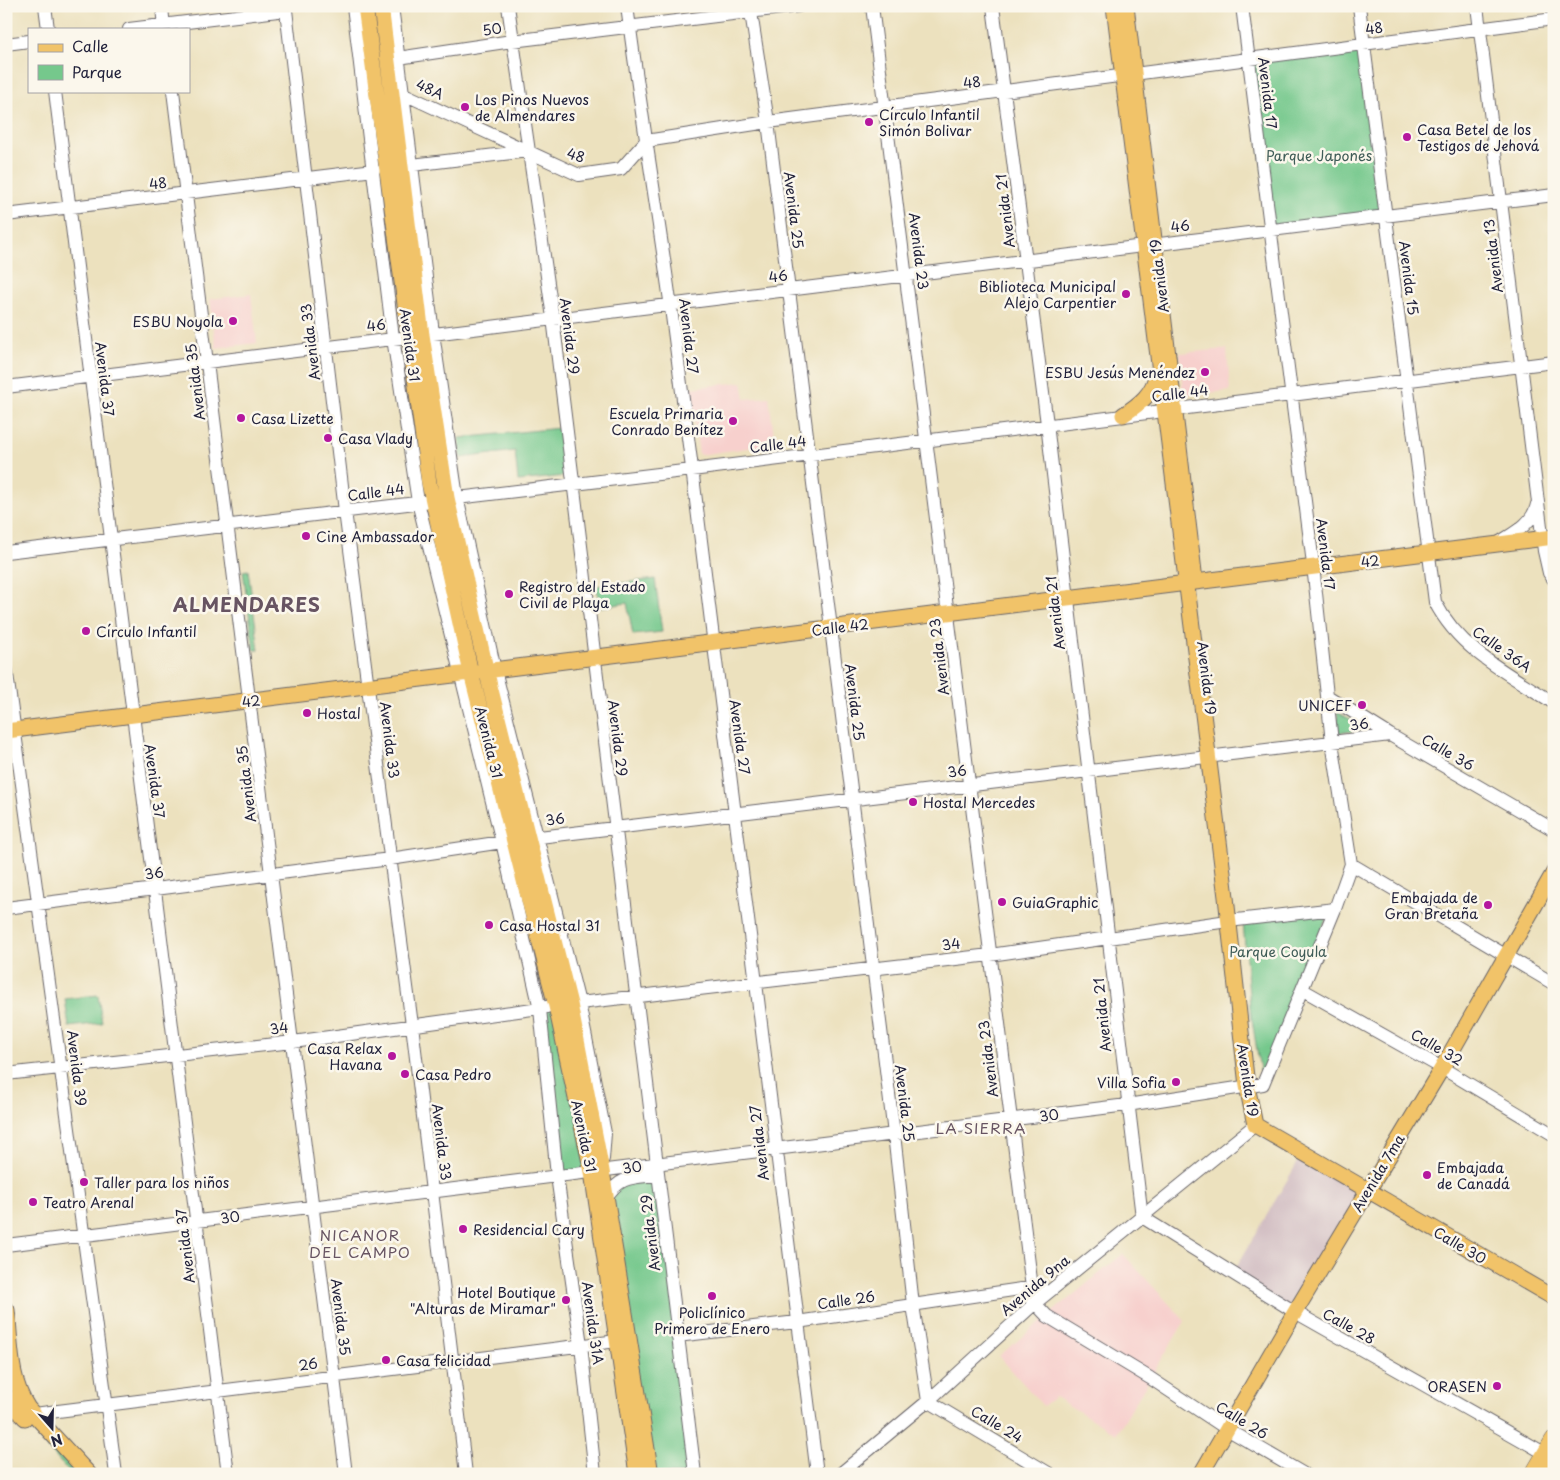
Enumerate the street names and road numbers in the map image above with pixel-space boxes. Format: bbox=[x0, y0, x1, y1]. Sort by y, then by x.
street label: 48 bbox=[1364, 16, 1384, 40]
street label: 50 bbox=[481, 17, 503, 41]
street label: Avenida 17 bbox=[1253, 56, 1283, 131]
street label: 48 bbox=[962, 70, 982, 94]
street label: 48A bbox=[413, 73, 448, 105]
street label: 48 bbox=[564, 142, 588, 168]
street label: Avenida 25 bbox=[779, 170, 809, 250]
street label: 48 bbox=[148, 171, 168, 195]
street label: Avenida 21 bbox=[990, 173, 1020, 249]
street label: Avenida 23 bbox=[904, 211, 934, 291]
street label: 46 bbox=[1169, 214, 1191, 238]
street label: Avenida 13 bbox=[1478, 218, 1508, 294]
street label: Avenida 19 bbox=[1144, 238, 1174, 314]
street label: Avenida 15 bbox=[1394, 240, 1424, 316]
street label: 46 bbox=[767, 264, 789, 288]
street label: Avenida 29 bbox=[555, 297, 585, 375]
street label: Avenida 27 bbox=[674, 297, 704, 375]
street label: Avenida 33 bbox=[295, 302, 325, 382]
street label: Avenida 31 bbox=[394, 307, 426, 383]
street label: 46 bbox=[365, 313, 387, 337]
street label: Avenida 37 bbox=[90, 340, 120, 418]
street label: Avenida 35 bbox=[180, 342, 210, 422]
street label: Calle 44 bbox=[1150, 379, 1210, 407]
street label: Calle 44 bbox=[748, 430, 808, 458]
street label: Calle 44 bbox=[346, 478, 406, 506]
street label: Avenida 17 bbox=[1311, 517, 1341, 592]
street label: 42 bbox=[1360, 549, 1381, 573]
street label: Avenida 21 bbox=[1040, 575, 1070, 651]
street label: Calle 42 bbox=[810, 613, 870, 641]
street label: Avenida 23 bbox=[924, 617, 954, 697]
street label: Calle 36A bbox=[1468, 621, 1536, 677]
street label: Avenida 19 bbox=[1192, 640, 1222, 716]
street label: Avenida 25 bbox=[840, 662, 870, 742]
street label: 42 bbox=[241, 689, 262, 713]
street label: Avenida 27 bbox=[724, 698, 756, 776]
street label: Avenida 29 bbox=[603, 699, 633, 777]
street label: Avenida 33 bbox=[375, 700, 405, 780]
street label: Avenida 31 bbox=[470, 704, 508, 780]
street label: 36 bbox=[1348, 712, 1370, 736]
street label: Calle 36 bbox=[1418, 729, 1478, 776]
street label: Avenida 37 bbox=[139, 742, 171, 820]
street label: Avenida 35 bbox=[231, 744, 261, 824]
street label: 36 bbox=[946, 759, 968, 783]
street label: 36 bbox=[544, 807, 566, 831]
street label: 36 bbox=[143, 861, 165, 885]
street label: 34 bbox=[941, 932, 961, 956]
street label: Avenida 21 bbox=[1088, 977, 1116, 1053]
street label: 34 bbox=[269, 1016, 289, 1040]
street label: Avenida 23 bbox=[973, 1019, 1003, 1099]
street label: Calle 32 bbox=[1407, 1024, 1467, 1070]
street label: Avenida 39 bbox=[62, 1029, 92, 1107]
street label: Avenida 19 bbox=[1232, 1042, 1264, 1118]
street label: Avenida 25 bbox=[890, 1063, 920, 1143]
street label: Avenida 31 bbox=[566, 1098, 602, 1174]
street label: Avenida 33 bbox=[427, 1102, 457, 1182]
street label: 30 bbox=[1038, 1103, 1060, 1127]
street label: Avenida 27 bbox=[744, 1104, 774, 1182]
street label: Avenida 7ma bbox=[1346, 1130, 1410, 1216]
street label: 30 bbox=[621, 1155, 643, 1179]
street label: Avenida 29 bbox=[635, 1194, 665, 1272]
street label: 30 bbox=[219, 1205, 241, 1229]
street label: Avenida 37 bbox=[170, 1207, 200, 1285]
street label: Calle 30 bbox=[1430, 1221, 1490, 1269]
street label: Avenida 9na bbox=[996, 1249, 1075, 1320]
street label: Avenida 35 bbox=[326, 1277, 356, 1357]
street label: Avenida 31A bbox=[577, 1280, 609, 1366]
street label: Calle 26 bbox=[816, 1286, 876, 1314]
street label: Calle 28 bbox=[1319, 1303, 1379, 1349]
street label: 26 bbox=[297, 1352, 319, 1376]
street label: Calle 26 bbox=[1212, 1396, 1272, 1444]
street label: Calle 24 bbox=[967, 1400, 1027, 1448]

